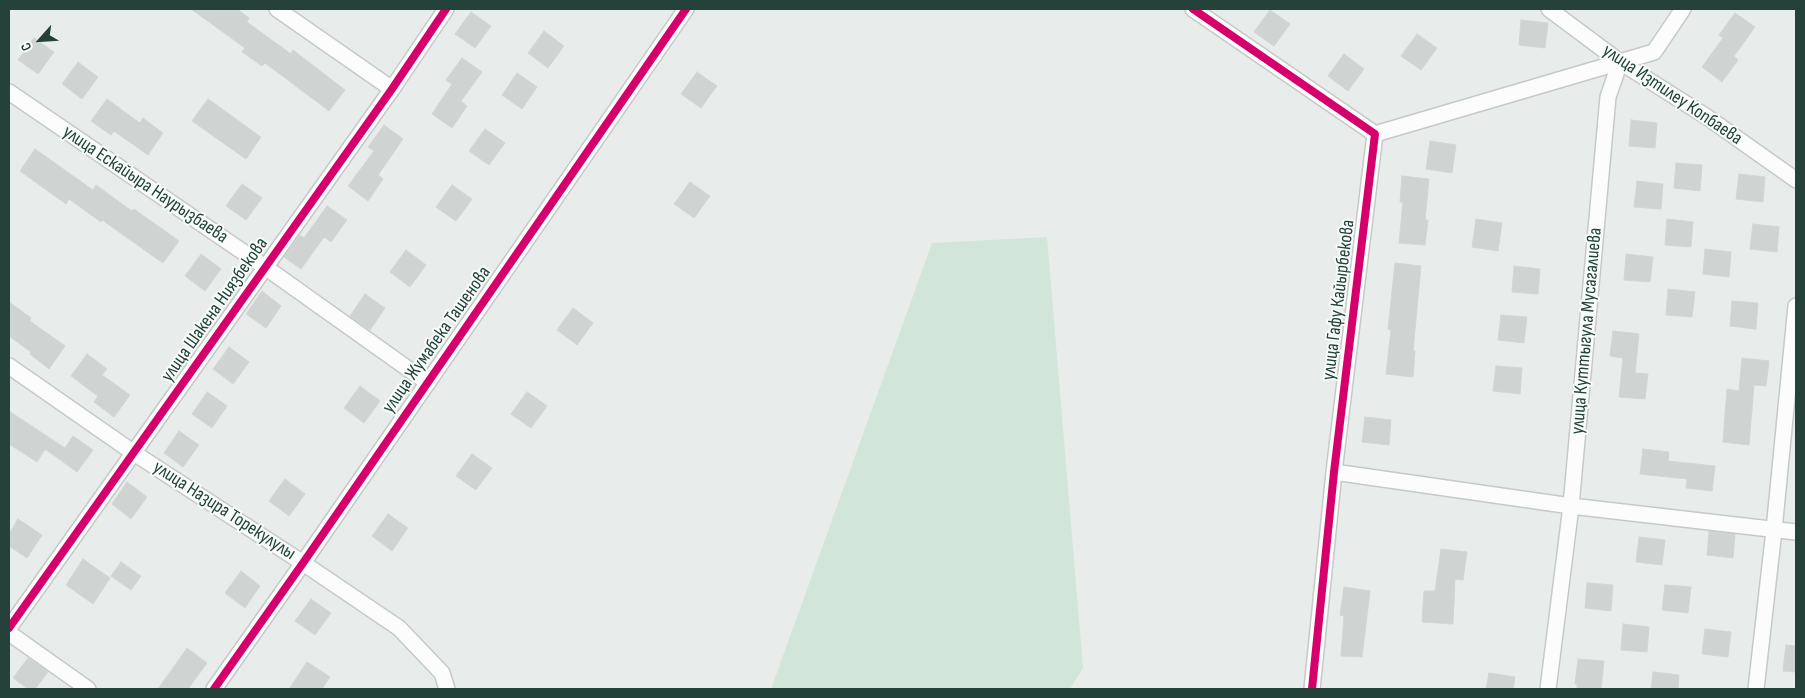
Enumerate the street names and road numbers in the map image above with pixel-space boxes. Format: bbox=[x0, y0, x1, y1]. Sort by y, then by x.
street label: улица Изтилеу Копбаева bbox=[1598, 40, 1746, 150]
street label: улица Ескайыра Наурызбаева bbox=[58, 121, 232, 249]
street label: улица Гафу Кайырбекова bbox=[1318, 218, 1360, 382]
street label: улица Куттыгула Мусагалиева bbox=[1567, 227, 1607, 435]
street label: улица Шакена Ниязбекова bbox=[157, 234, 273, 386]
street label: улица Жумабека Ташенова bbox=[378, 262, 496, 418]
street label: улица Назира Торекулулы bbox=[148, 456, 300, 566]

